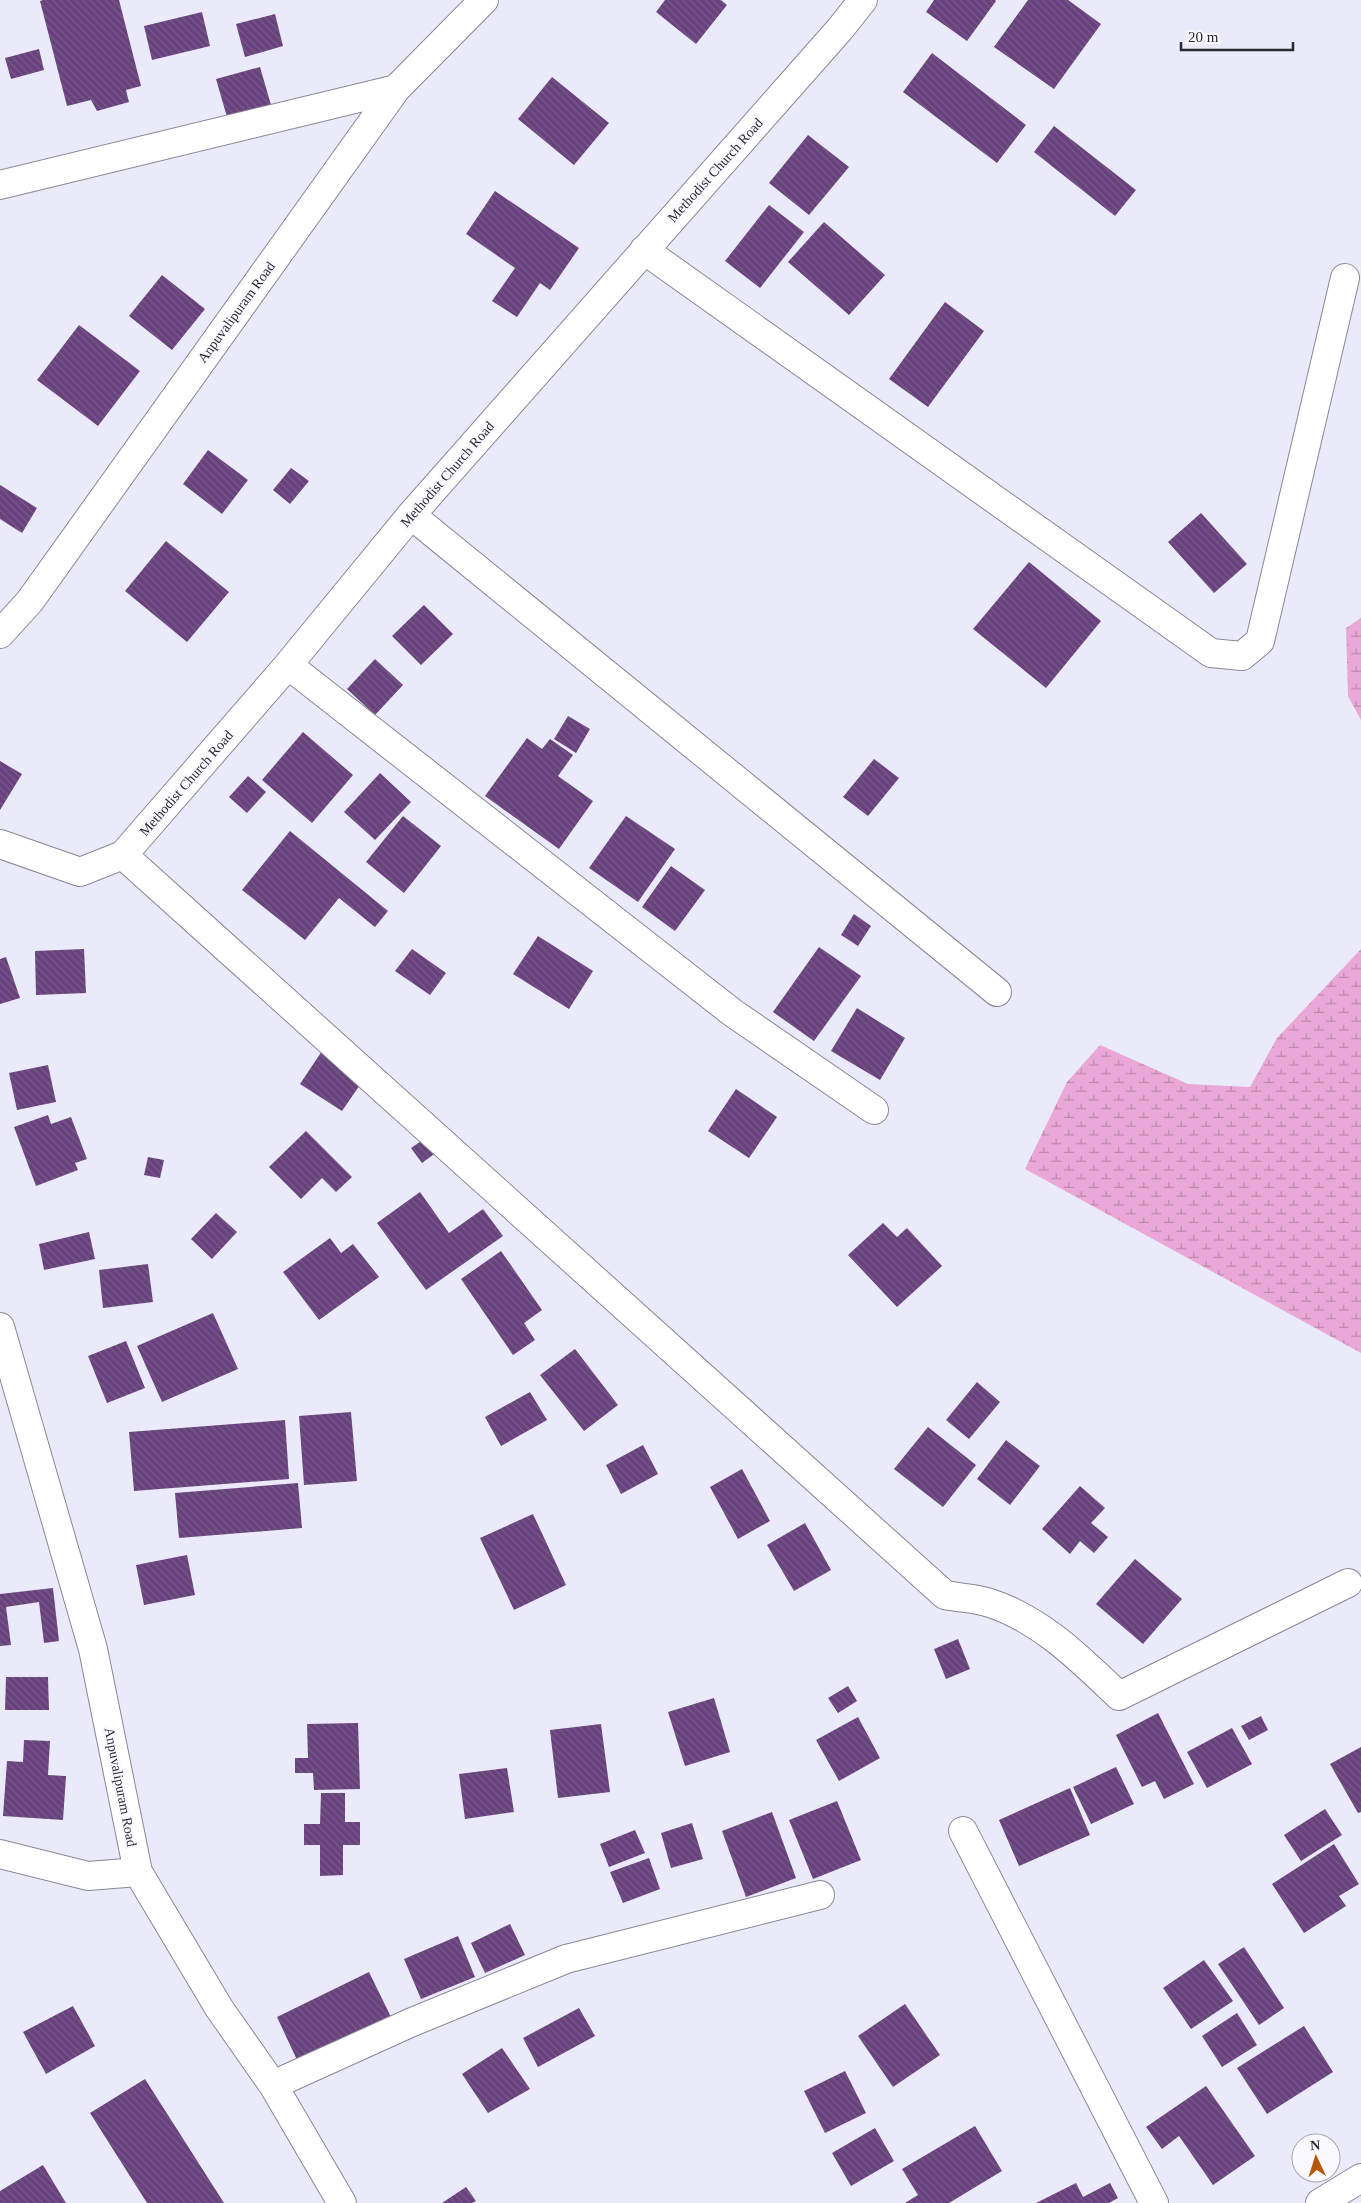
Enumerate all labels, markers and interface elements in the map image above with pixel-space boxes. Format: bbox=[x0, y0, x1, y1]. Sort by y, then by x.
scale bar bbox=[1181, 20, 1294, 52]
text: 20 m bbox=[1188, 29, 1219, 45]
street label: Methodist Church Road bbox=[665, 115, 766, 225]
street label: Anpuvalipuram Road bbox=[195, 259, 278, 366]
street label: Methodist Church Road bbox=[398, 419, 497, 530]
street label: Methodist Church Road bbox=[137, 728, 236, 839]
street label: Anpuvalipuram Road bbox=[102, 1726, 139, 1848]
north arrow bbox=[1291, 2133, 1341, 2183]
text: N bbox=[1310, 2138, 1321, 2153]

